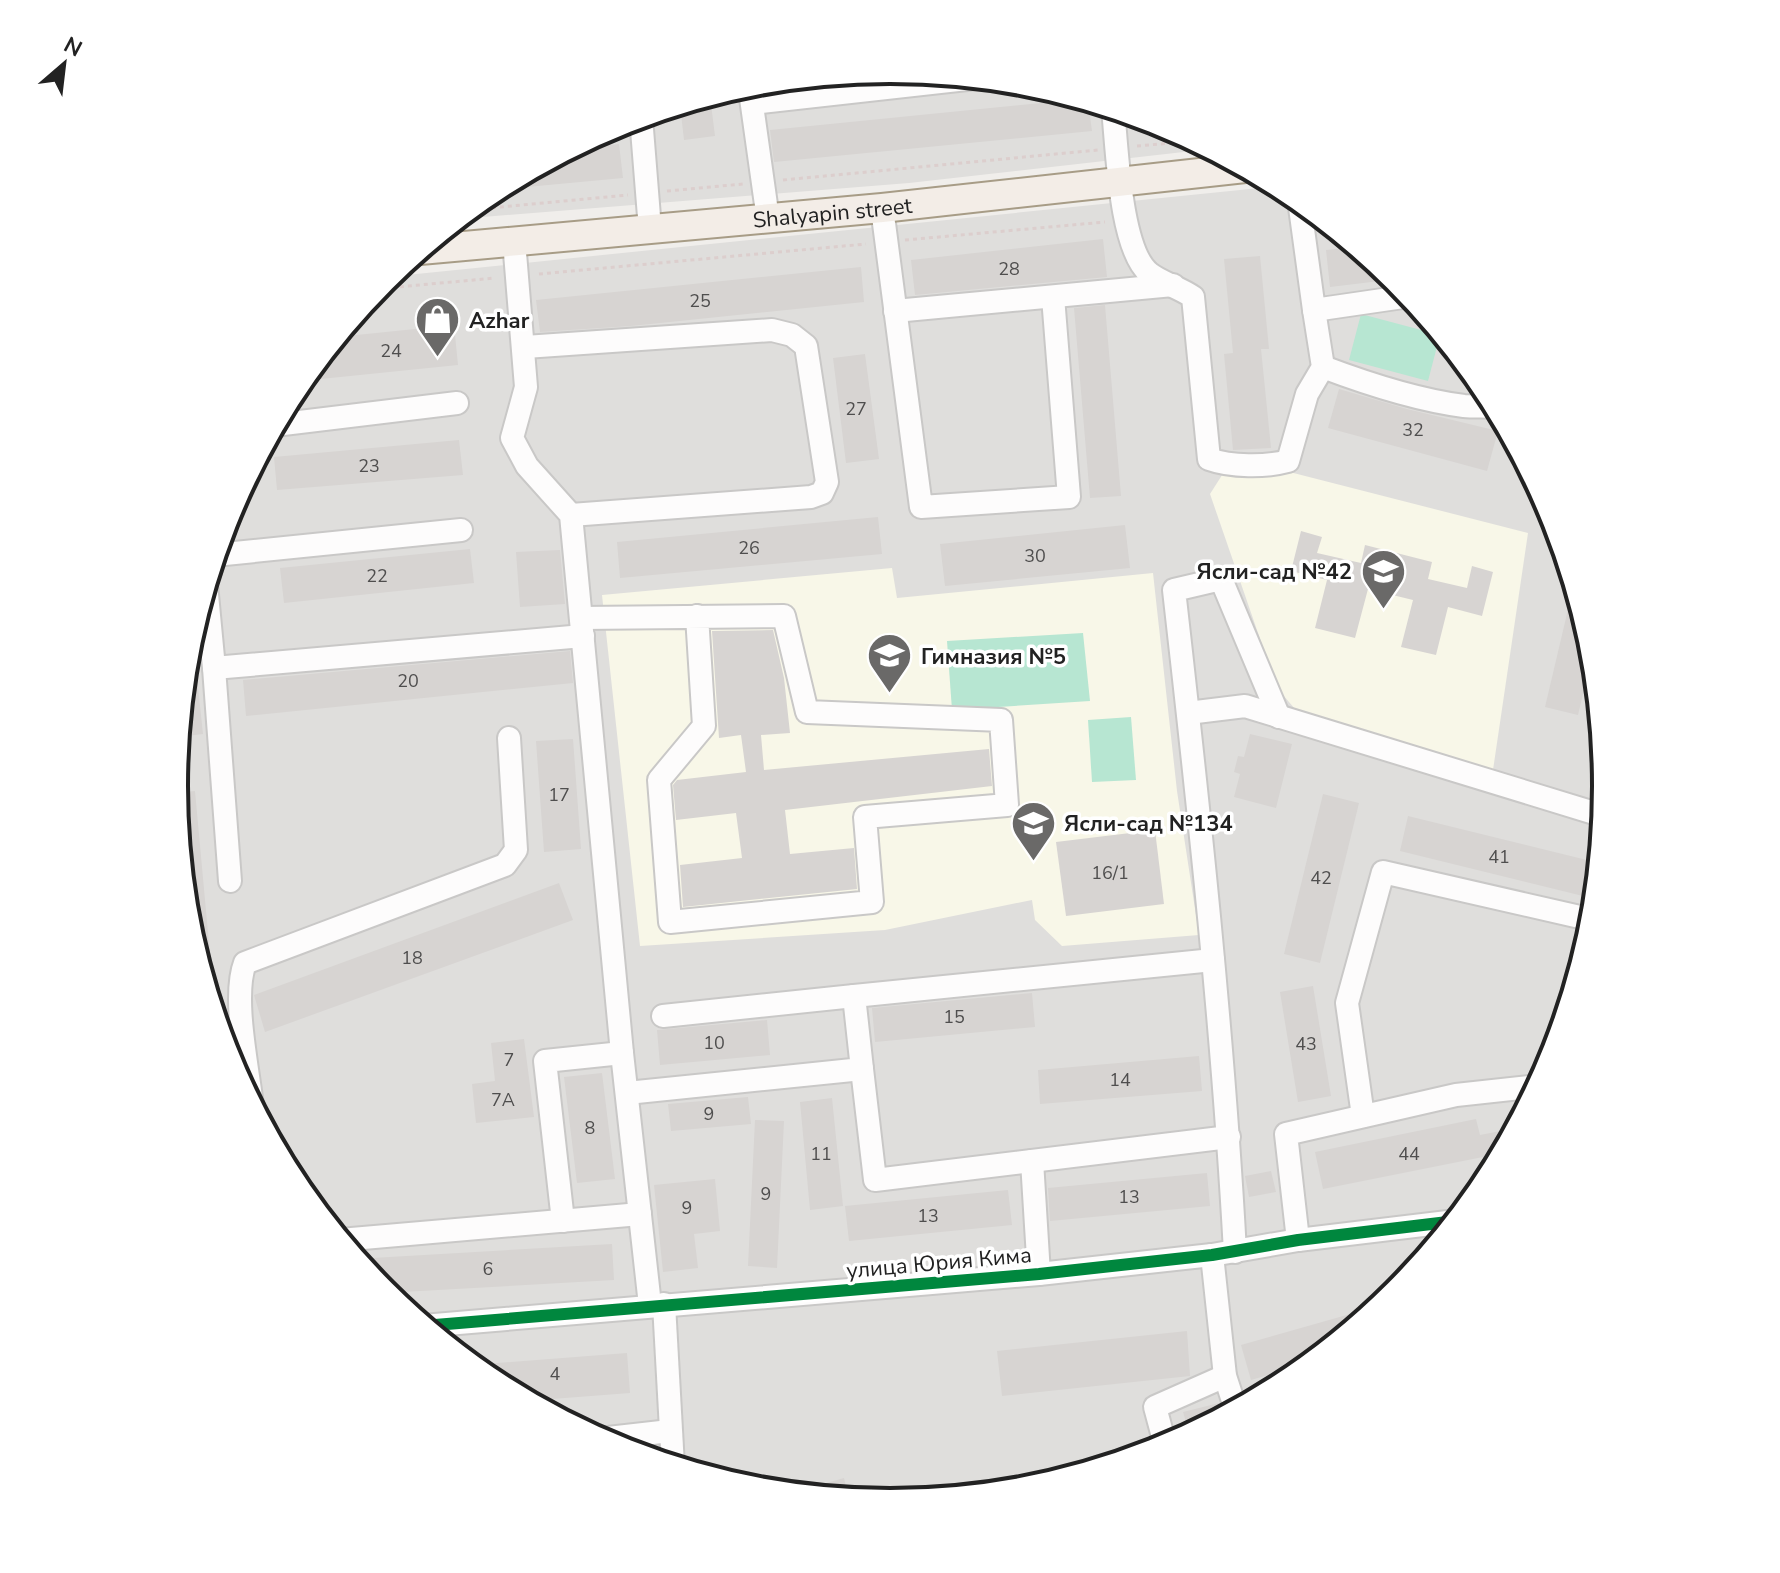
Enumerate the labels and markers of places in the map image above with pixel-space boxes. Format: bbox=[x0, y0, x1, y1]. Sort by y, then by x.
shop icon: Azhar bbox=[414, 296, 462, 359]
place label: Azhar bbox=[469, 306, 530, 336]
school or university icon: Ясли-сад №42 bbox=[1359, 547, 1407, 610]
place label: Ясли-сад №42 bbox=[1197, 557, 1352, 587]
school or university icon: Гимназия №5 bbox=[866, 632, 914, 695]
place label: Гимназия №5 bbox=[921, 642, 1066, 672]
school or university icon: Ясли-сад №134 bbox=[1009, 799, 1057, 862]
place label: Ясли-сад №134 bbox=[1064, 809, 1233, 839]

